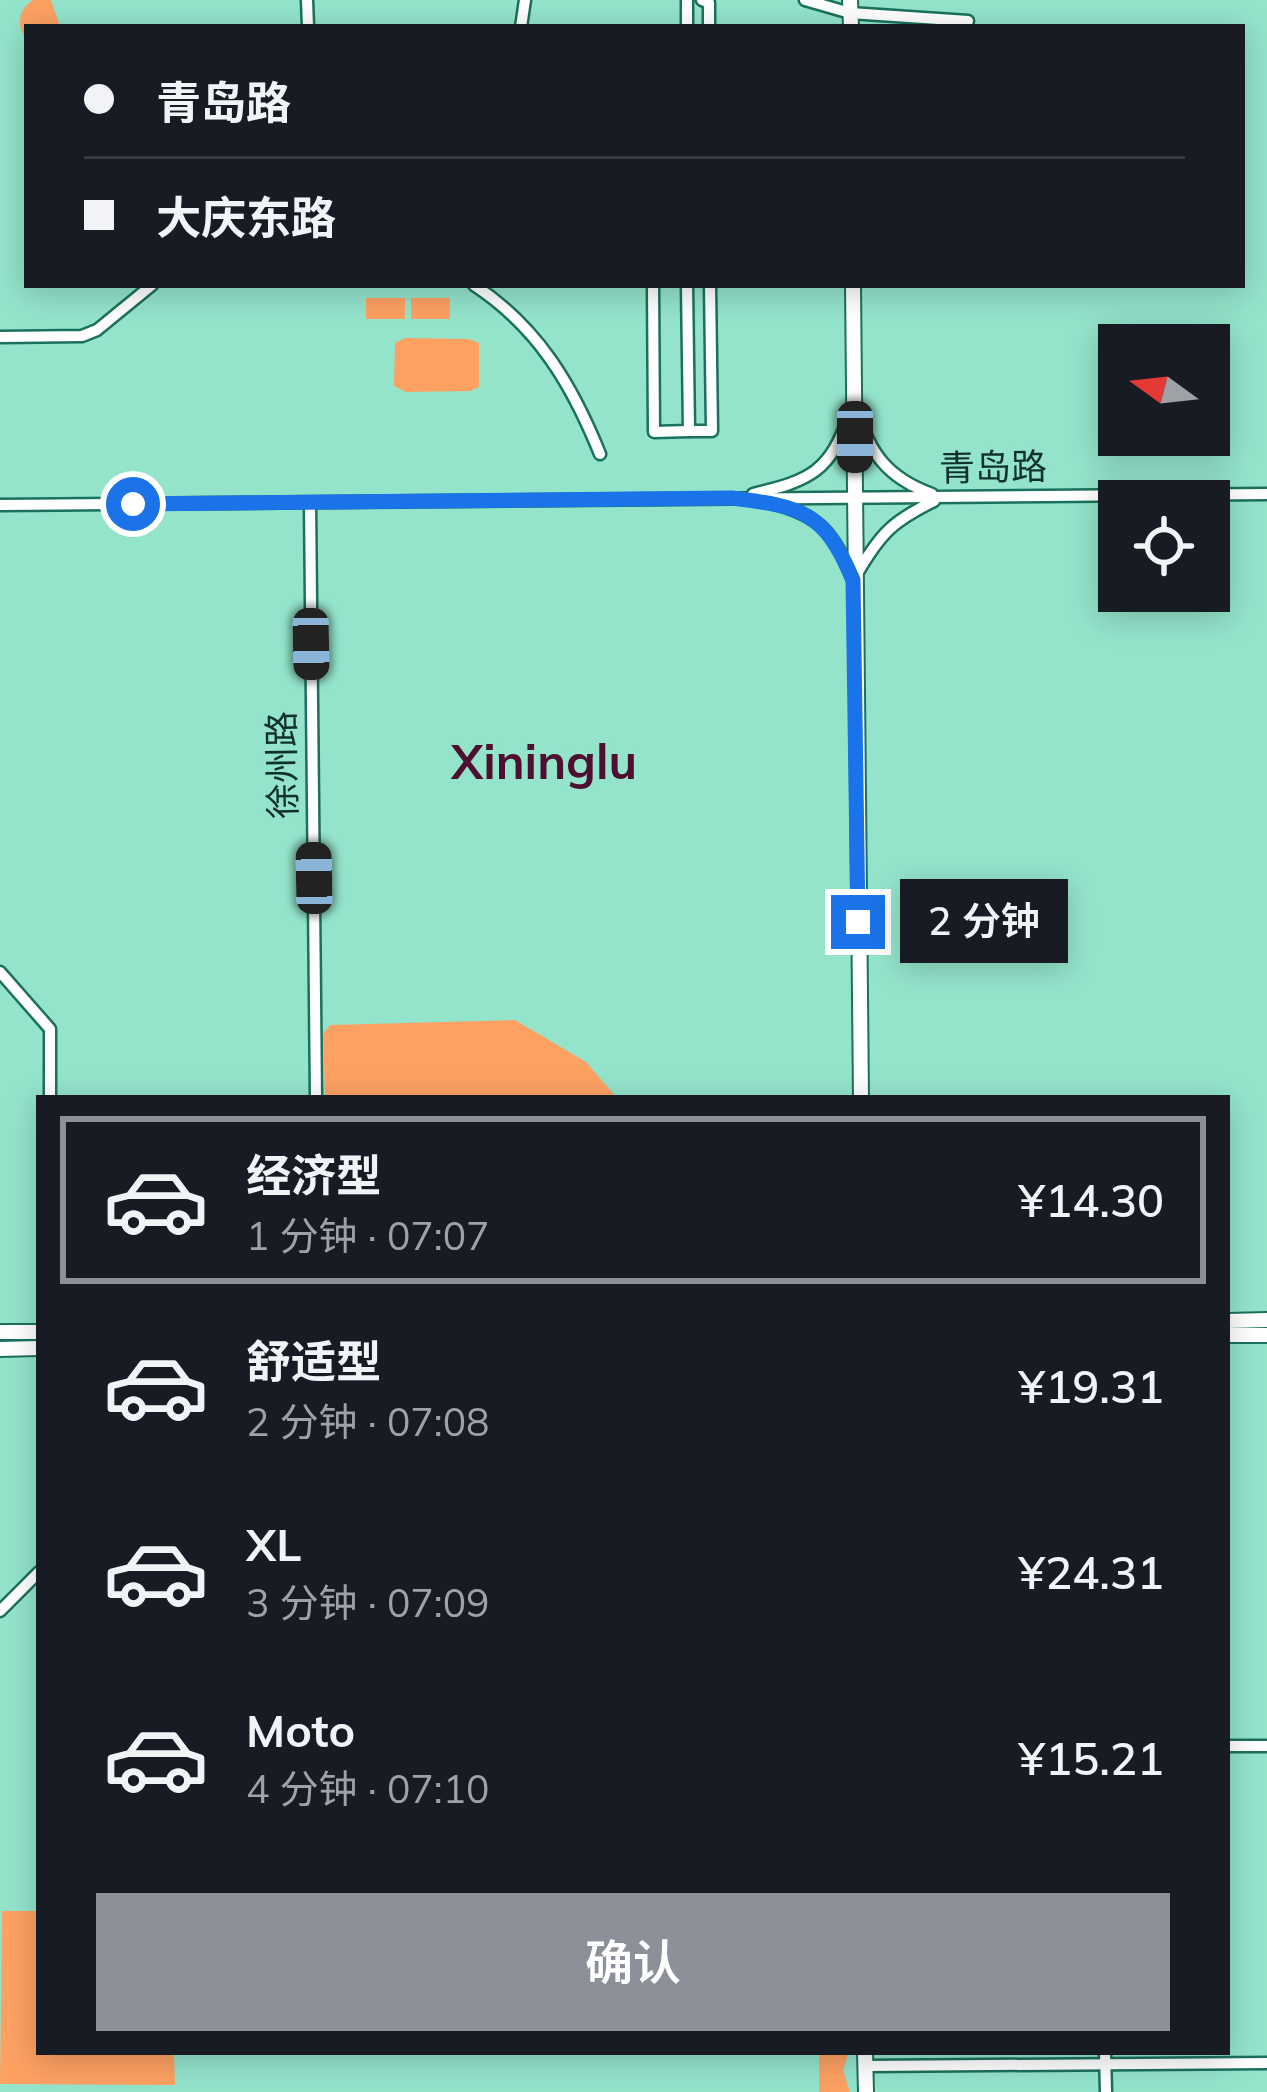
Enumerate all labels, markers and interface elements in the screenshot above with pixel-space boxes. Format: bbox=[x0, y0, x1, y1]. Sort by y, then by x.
text: 青岛路 bbox=[156, 74, 291, 130]
text: 大庆东路 bbox=[156, 189, 336, 245]
north arrow bbox=[1098, 324, 1230, 456]
map controls bbox=[1098, 324, 1230, 612]
car bbox=[837, 401, 873, 473]
street label: 青岛路 bbox=[939, 443, 1047, 490]
route start bbox=[106, 477, 160, 531]
button: locate bbox=[1098, 480, 1230, 612]
car bbox=[292, 608, 330, 680]
street label: 徐州路 bbox=[258, 711, 305, 819]
district label: Xininglu bbox=[450, 731, 637, 791]
car bbox=[295, 842, 333, 914]
callout: 2 分钟 bbox=[900, 880, 1068, 964]
route end bbox=[831, 895, 885, 949]
text: 2 分钟 bbox=[928, 896, 1040, 945]
icon: car bbox=[102, 1146, 210, 1254]
text: 经济型 bbox=[246, 1147, 381, 1203]
text: ¥14.30 bbox=[1018, 1172, 1164, 1228]
text: 1 分钟 · 07:07 bbox=[246, 1211, 489, 1260]
icon: car bbox=[102, 1332, 210, 1440]
text: 舒适型 bbox=[246, 1333, 381, 1389]
text: ¥19.31 bbox=[1018, 1358, 1164, 1414]
text: 2 分钟 · 07:08 bbox=[246, 1397, 489, 1446]
text: XL bbox=[246, 1516, 301, 1572]
icon: car bbox=[102, 1518, 210, 1626]
text: ¥24.31 bbox=[1018, 1544, 1164, 1600]
text: 3 分钟 · 07:09 bbox=[246, 1578, 489, 1627]
text: Moto bbox=[246, 1702, 355, 1758]
icon: car bbox=[102, 1704, 210, 1812]
text: ¥15.21 bbox=[1018, 1730, 1164, 1786]
text: 4 分钟 · 07:10 bbox=[246, 1764, 489, 1813]
button: 确认 bbox=[96, 1893, 1170, 2031]

